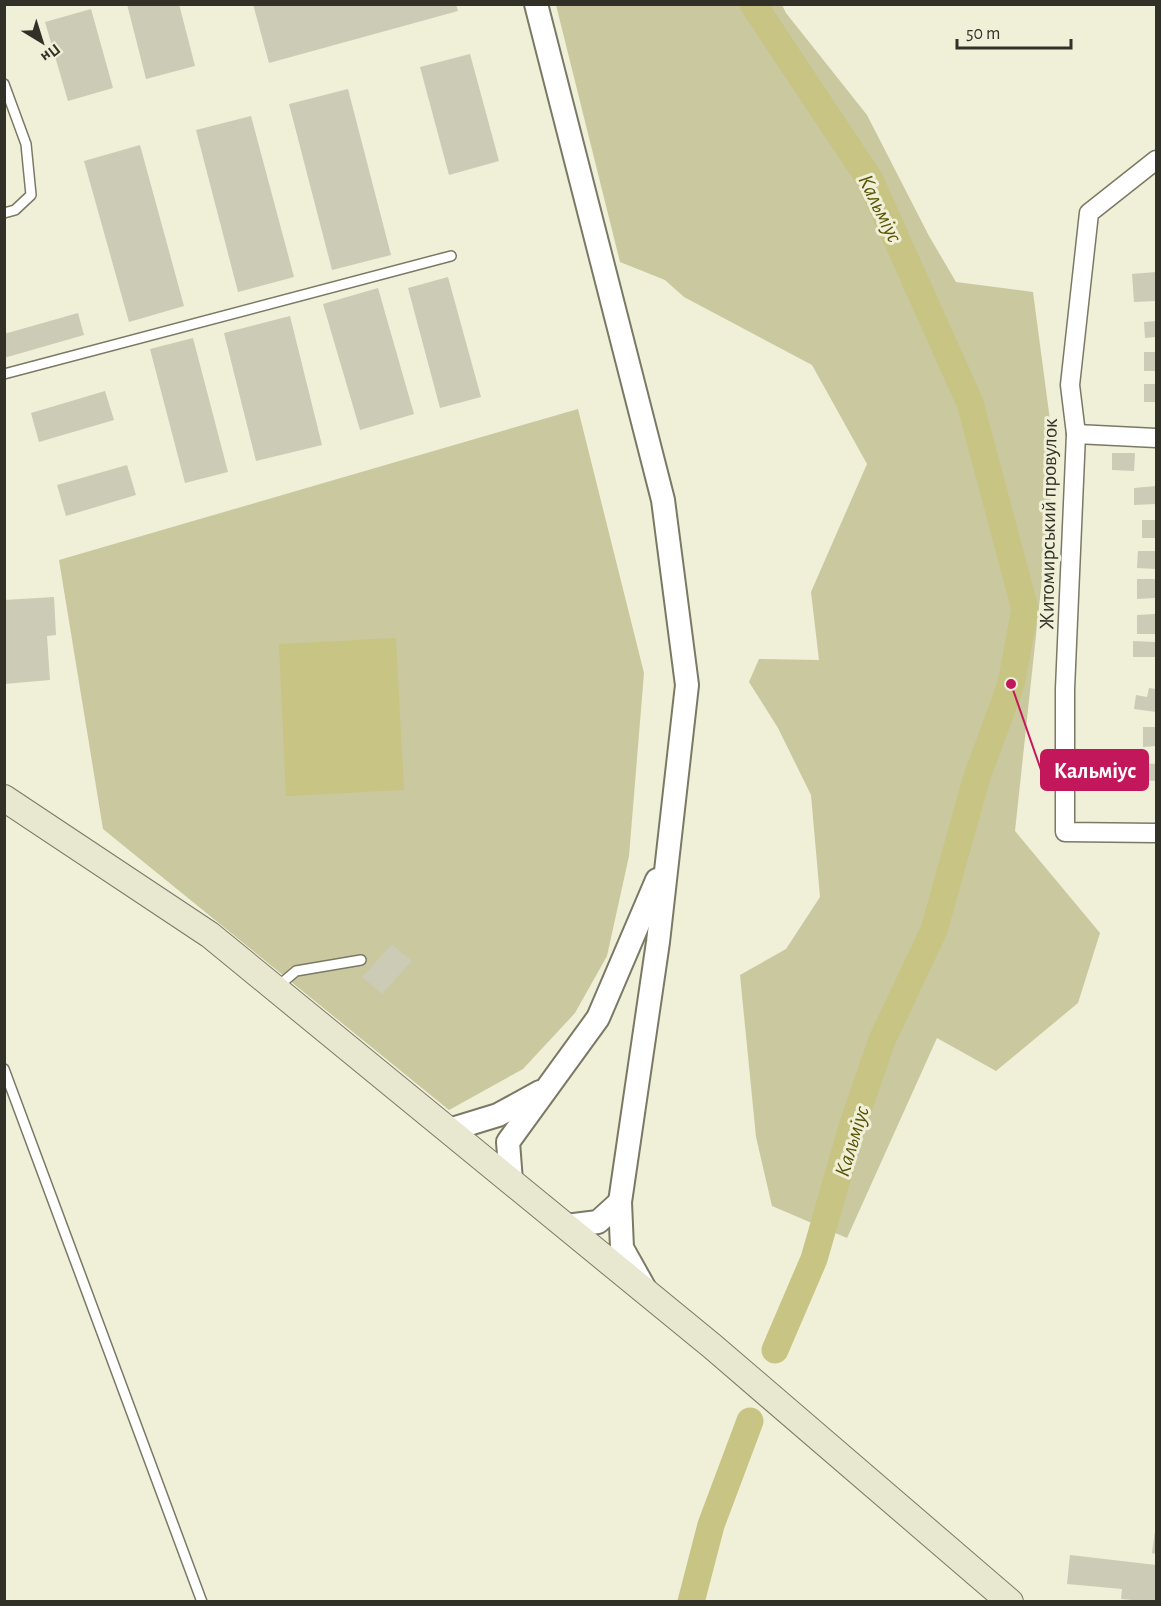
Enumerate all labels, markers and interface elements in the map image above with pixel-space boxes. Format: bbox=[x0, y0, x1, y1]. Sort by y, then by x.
north arrow bbox=[12, 12, 72, 72]
scale bar bbox=[957, 12, 1071, 50]
text: 50 m bbox=[966, 25, 1000, 43]
text: Пн bbox=[38, 41, 63, 65]
water label: Кальміус bbox=[854, 171, 906, 246]
street label: Житомирський провулок bbox=[1036, 418, 1061, 630]
callout: Кальміус bbox=[1041, 750, 1148, 790]
text: Кальміус bbox=[1054, 760, 1136, 783]
water label: Кальміус bbox=[831, 1103, 873, 1179]

